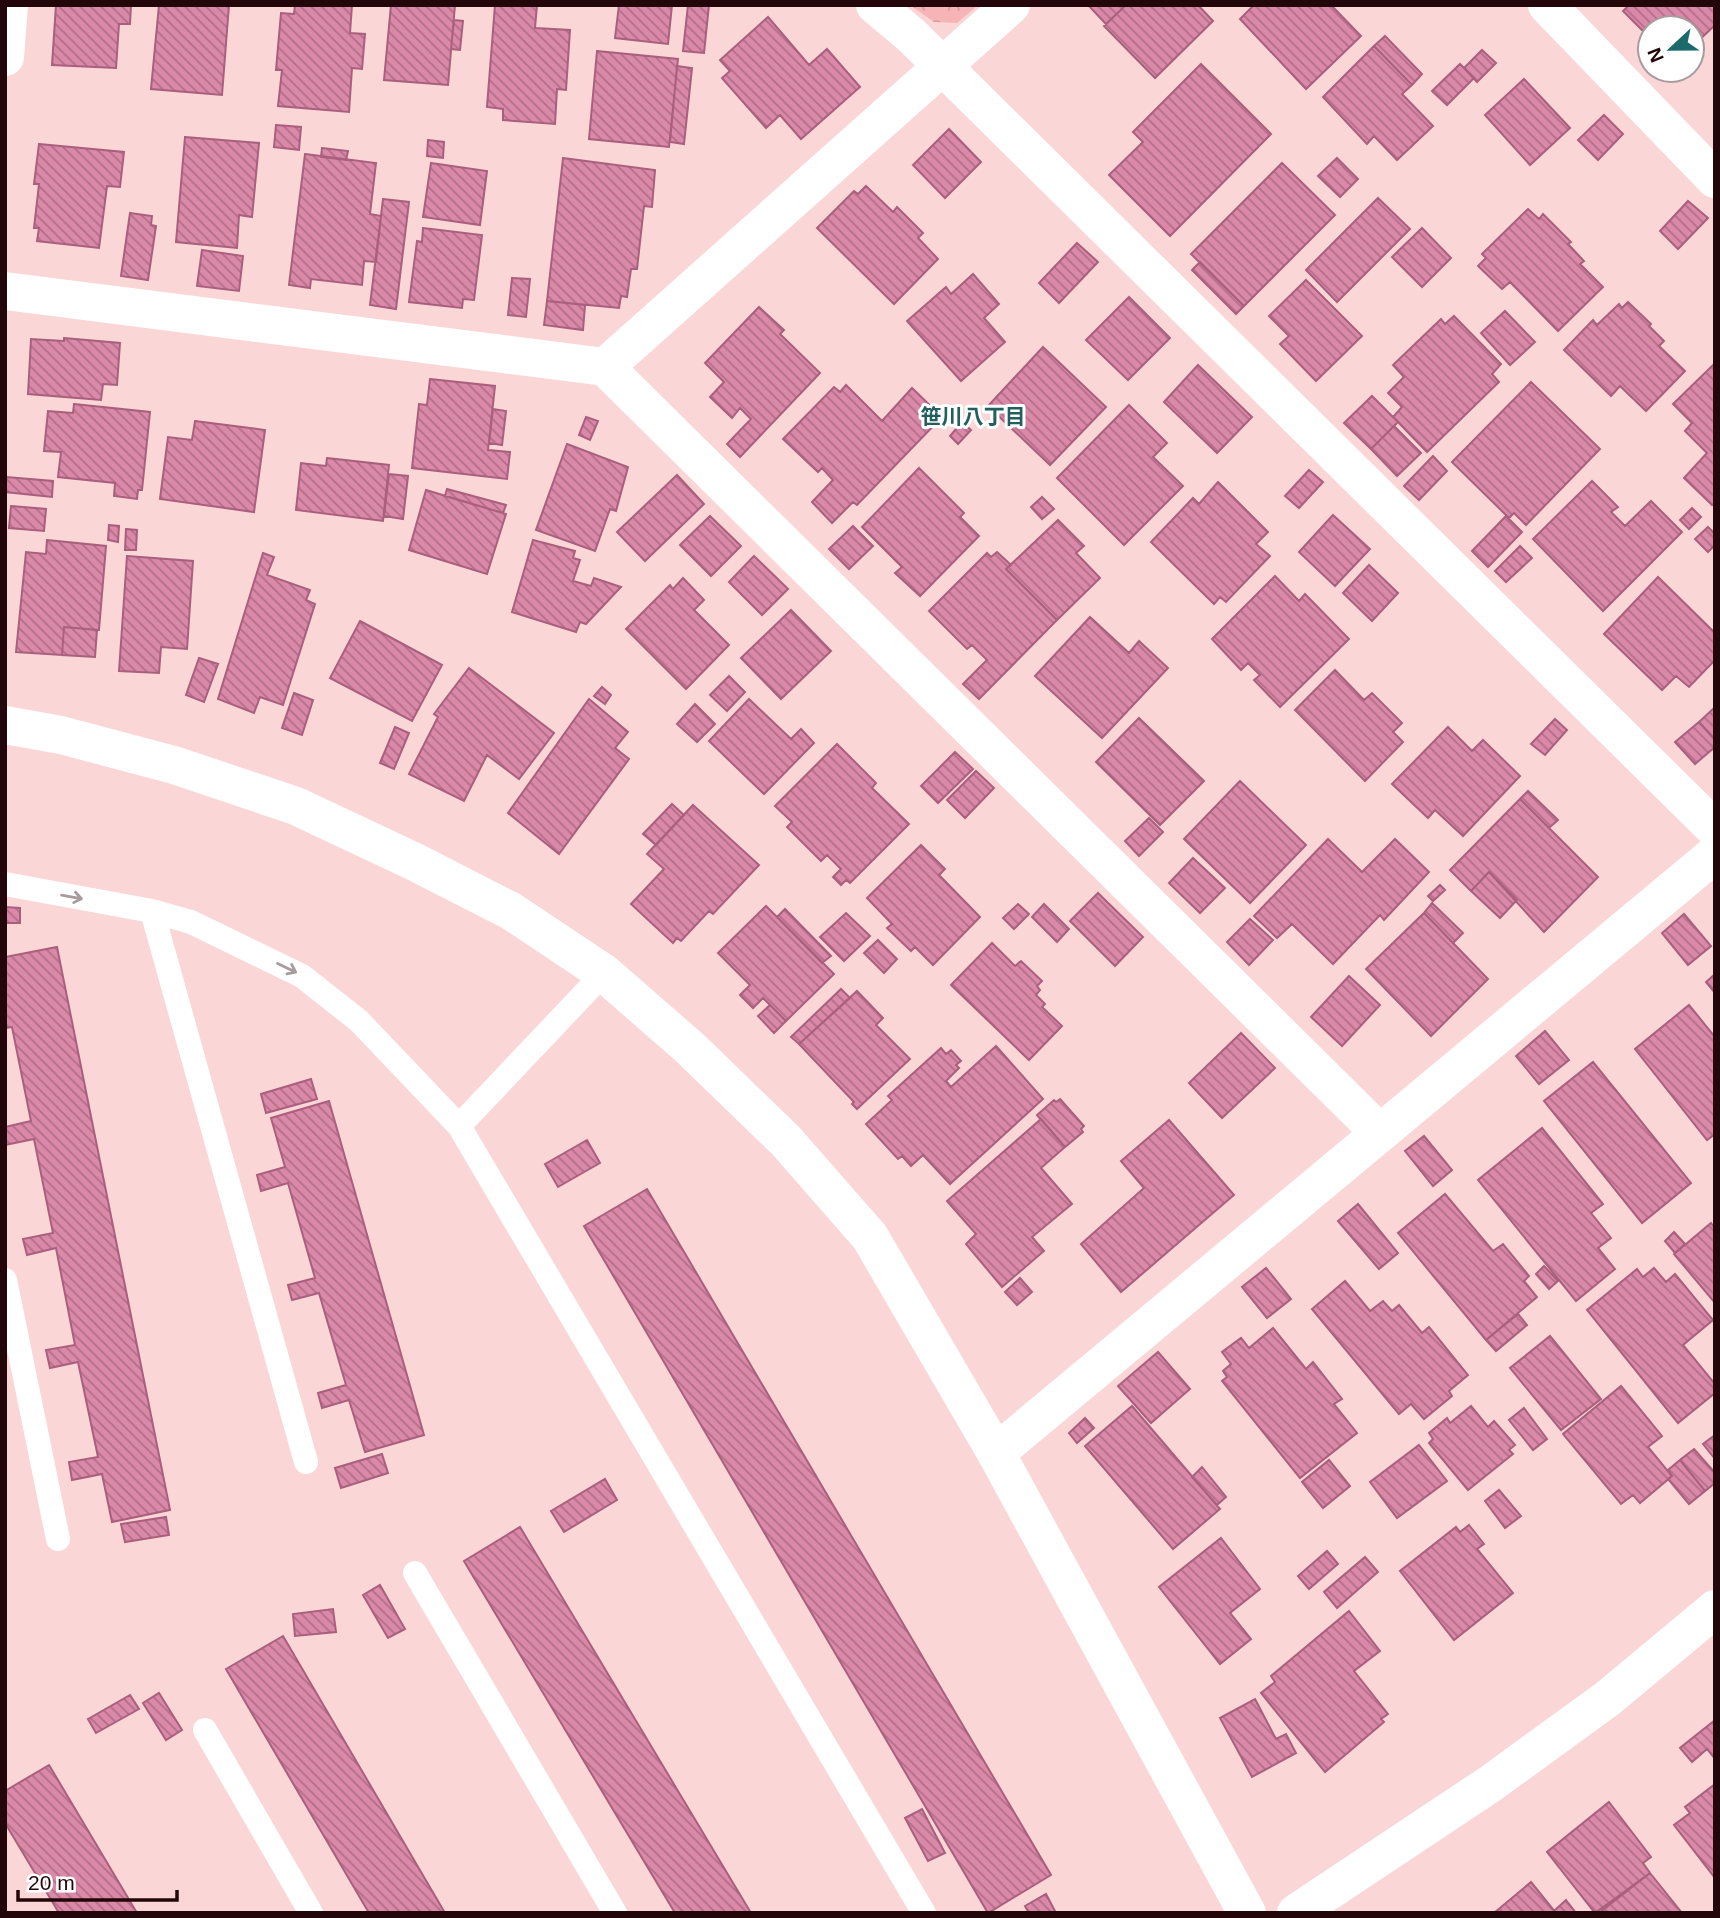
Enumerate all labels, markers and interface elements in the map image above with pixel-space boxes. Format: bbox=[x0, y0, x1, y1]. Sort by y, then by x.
north arrow bbox=[1636, 14, 1706, 84]
text: N bbox=[1643, 45, 1668, 65]
district label: 笹川八丁目 bbox=[921, 405, 1026, 428]
one-way arrow bbox=[60, 890, 83, 904]
one-way arrow bbox=[276, 963, 297, 976]
scale bar bbox=[18, 1858, 177, 1902]
text: 20 m bbox=[28, 1871, 75, 1894]

